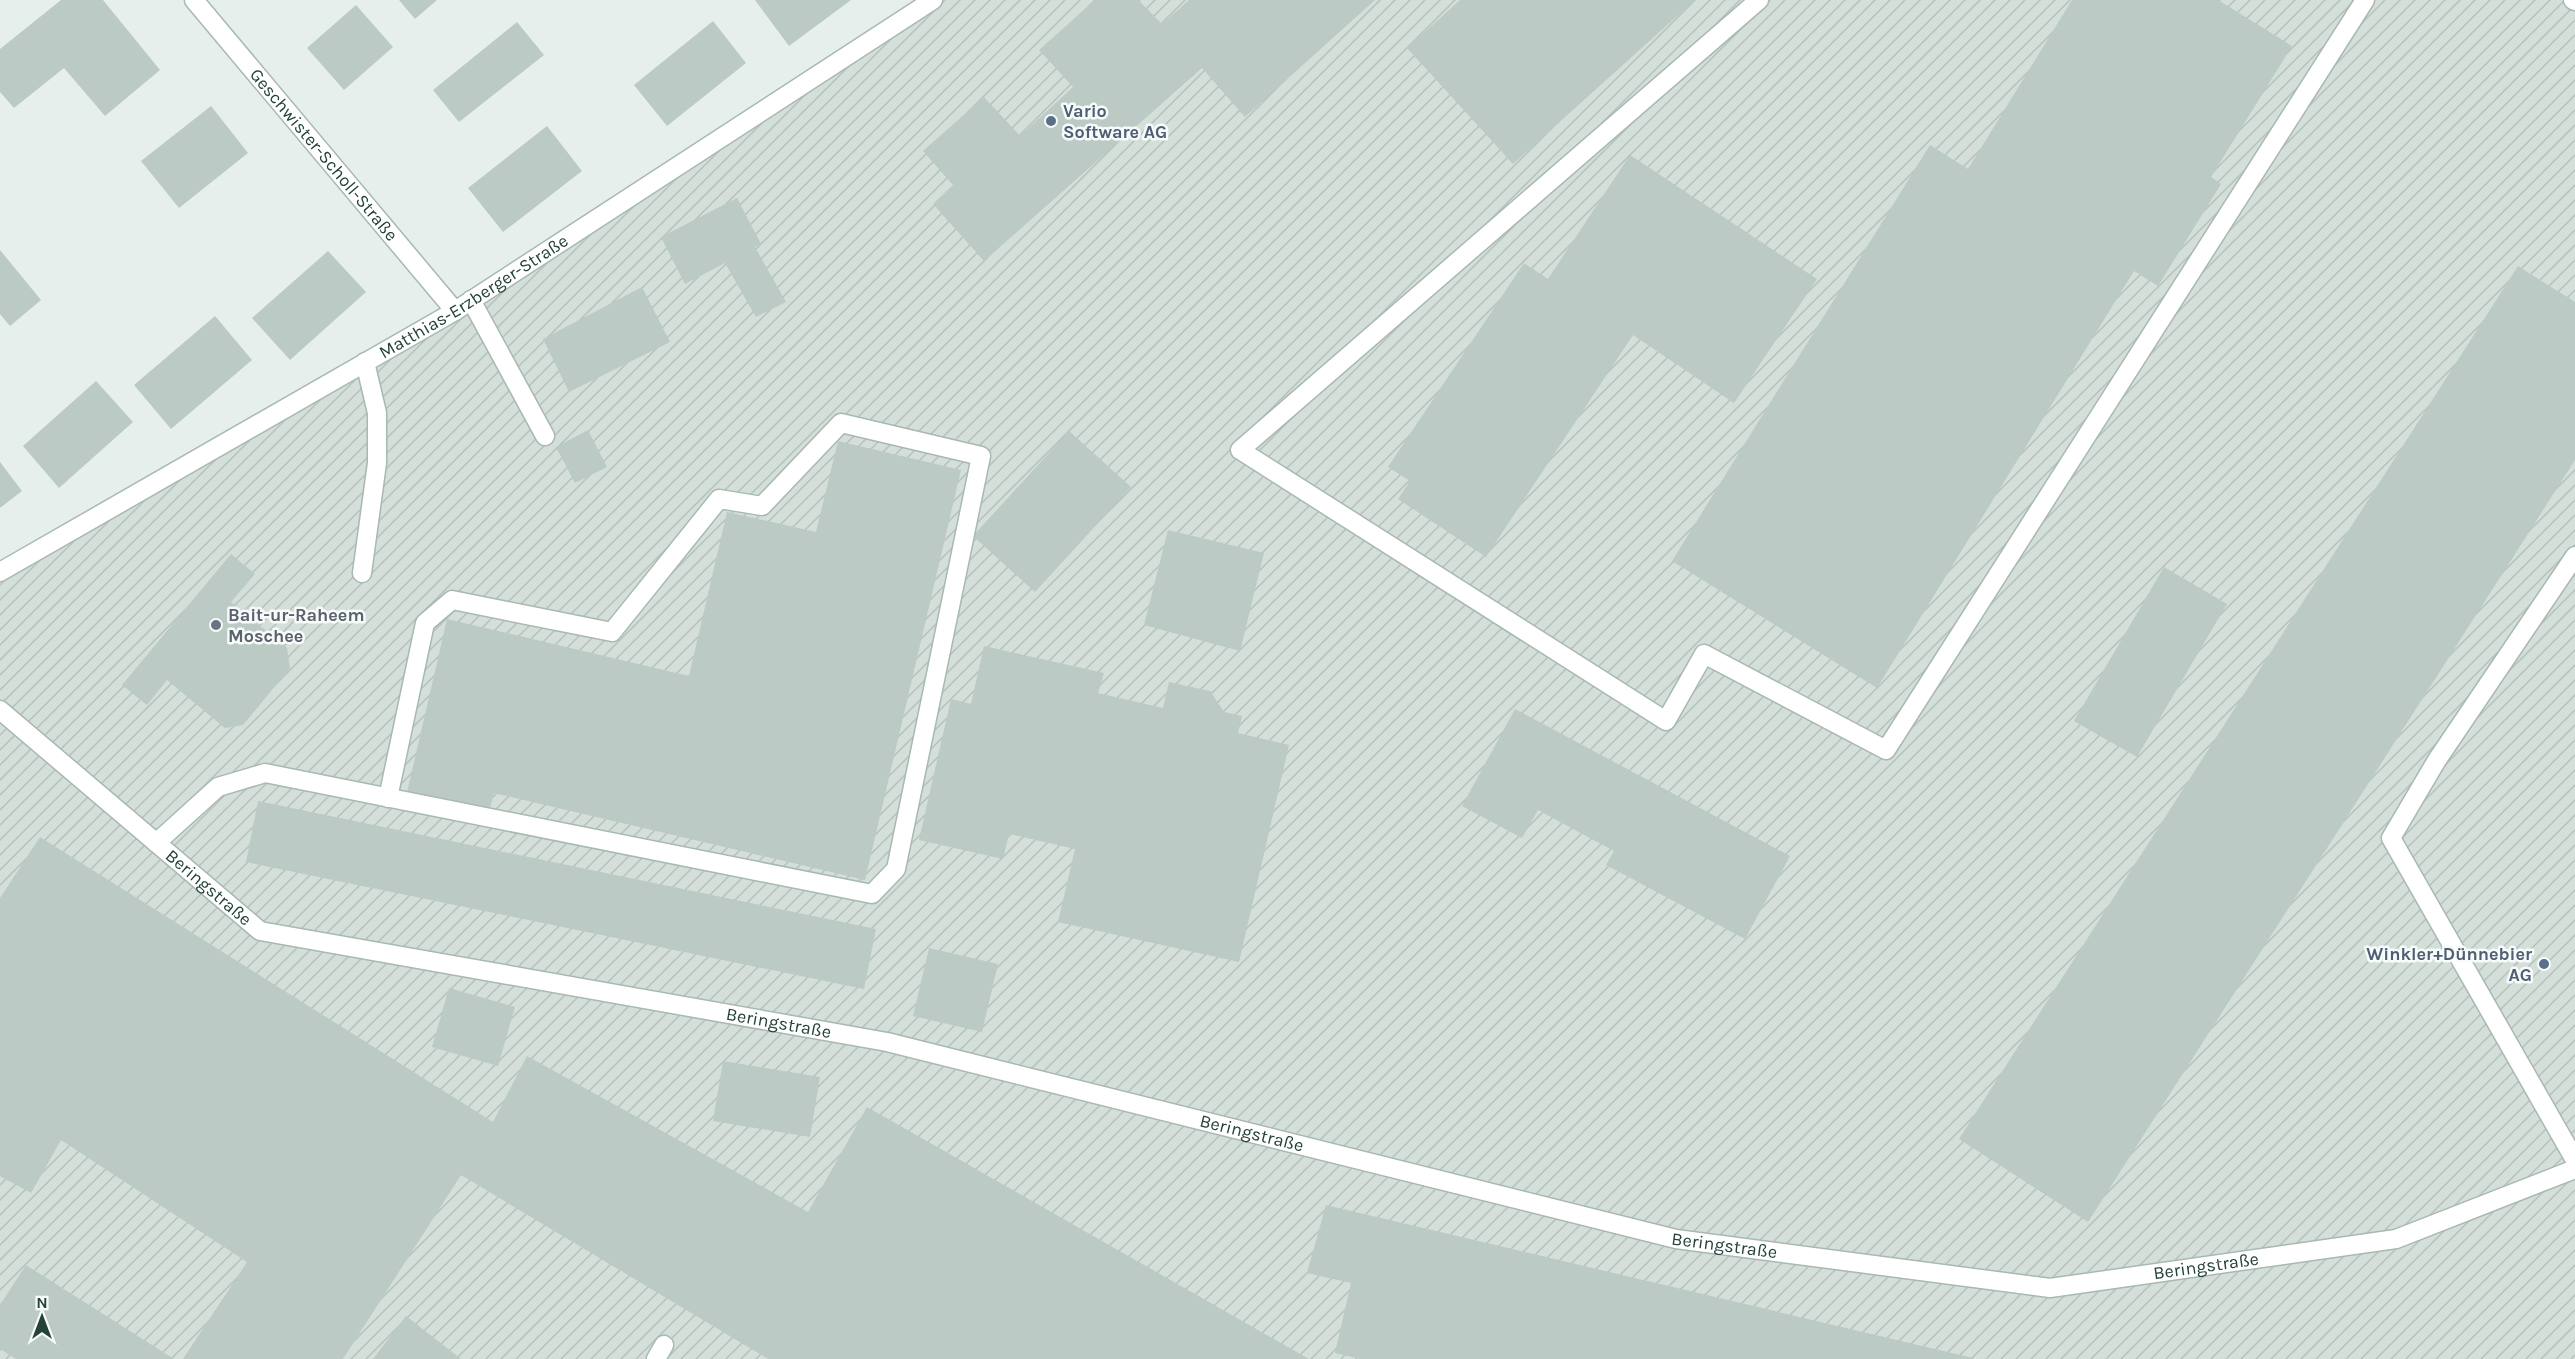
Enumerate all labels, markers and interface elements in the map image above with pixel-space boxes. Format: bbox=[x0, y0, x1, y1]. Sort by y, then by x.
street label: Geschwister-Scholl-Straße bbox=[245, 64, 403, 246]
place label: Vario Software AG bbox=[1063, 100, 1167, 143]
marker: Vario Software AG bbox=[1044, 114, 1058, 128]
street label: Matthias-Erzberger-Straße bbox=[375, 229, 572, 363]
place label: Bait-ur-Raheem Moschee bbox=[228, 604, 365, 647]
marker: Bait-ur-Raheem Moschee bbox=[209, 618, 223, 632]
street label: Beringstraße bbox=[161, 845, 256, 930]
place label: Winkler+Dünnebier AG bbox=[2366, 943, 2532, 986]
marker: Winkler+Dünnebier AG bbox=[2537, 957, 2551, 971]
street label: Beringstraße bbox=[724, 1003, 833, 1043]
street label: Beringstraße bbox=[1198, 1110, 1306, 1157]
street label: Beringstraße bbox=[1670, 1228, 1779, 1263]
street label: Beringstraße bbox=[2152, 1248, 2260, 1284]
north arrow bbox=[12, 1287, 72, 1347]
text: N bbox=[36, 1293, 48, 1312]

